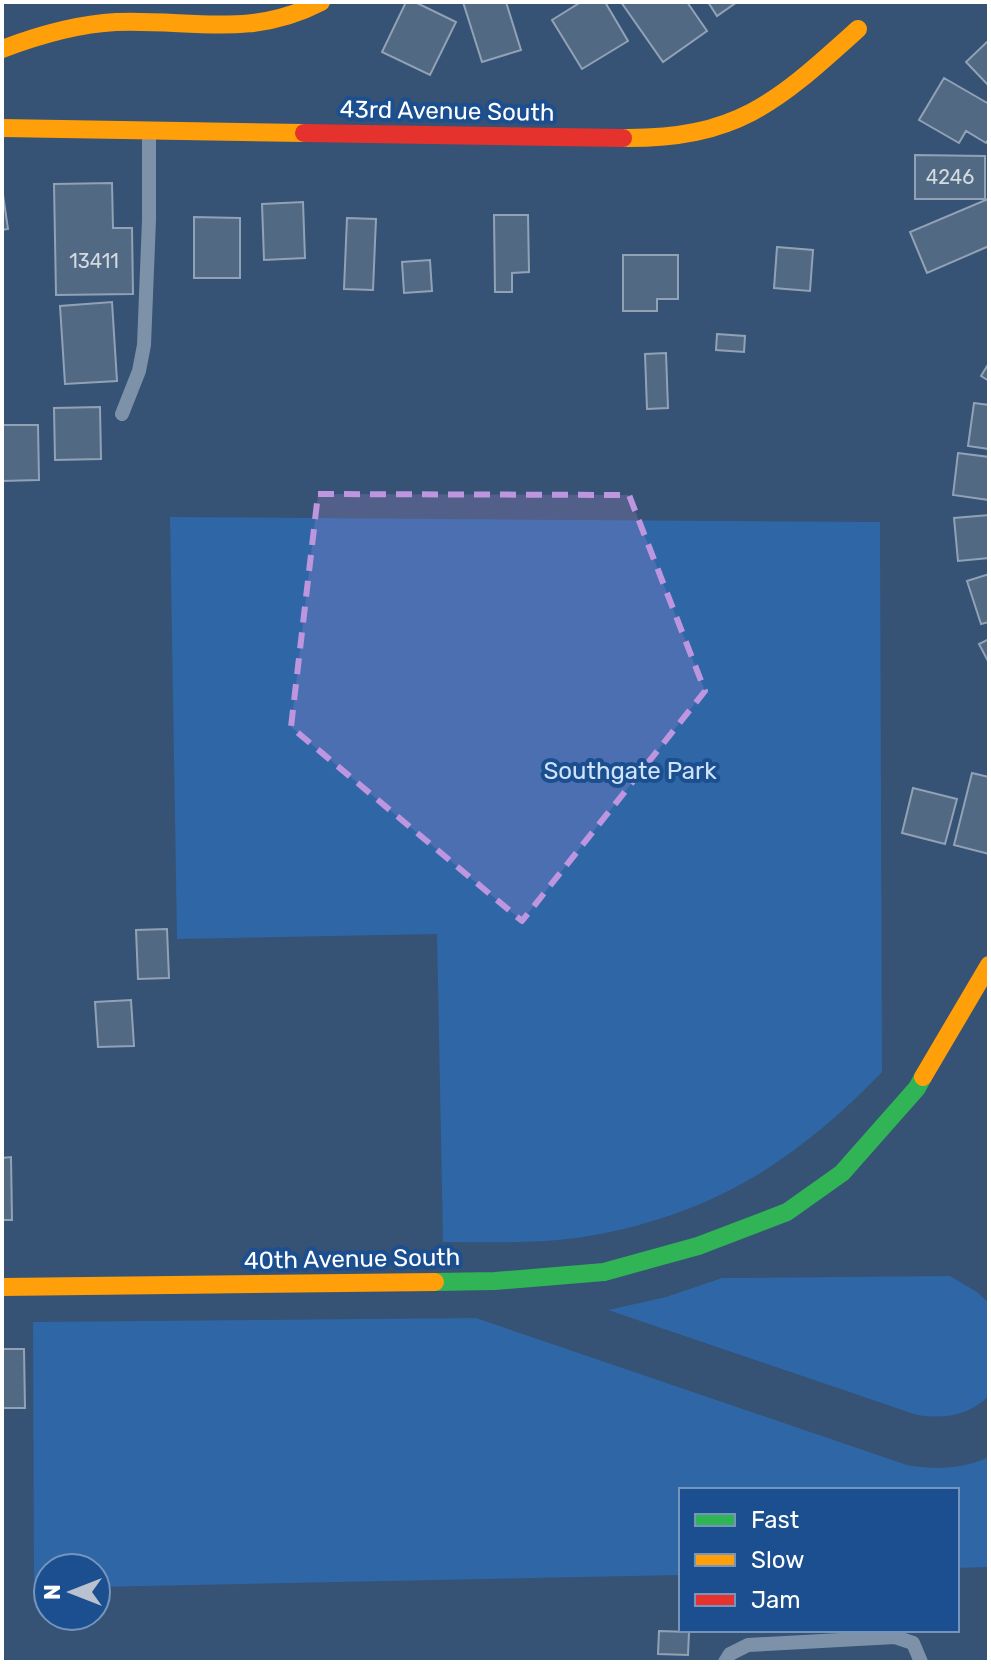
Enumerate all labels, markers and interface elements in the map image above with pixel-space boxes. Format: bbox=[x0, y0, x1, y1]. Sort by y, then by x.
street label: 43rd Avenue South bbox=[339, 95, 555, 127]
house number: 4246 bbox=[926, 165, 974, 189]
house number: 13411 bbox=[69, 249, 119, 273]
park label: Southgate Park bbox=[543, 757, 717, 785]
street label: 40th Avenue South bbox=[244, 1243, 460, 1275]
legend bbox=[679, 1488, 959, 1632]
text: Fast bbox=[751, 1506, 799, 1534]
text: Slow bbox=[751, 1546, 804, 1574]
north arrow bbox=[32, 1552, 112, 1632]
text: N bbox=[39, 1584, 66, 1600]
text: Jam bbox=[751, 1586, 801, 1614]

